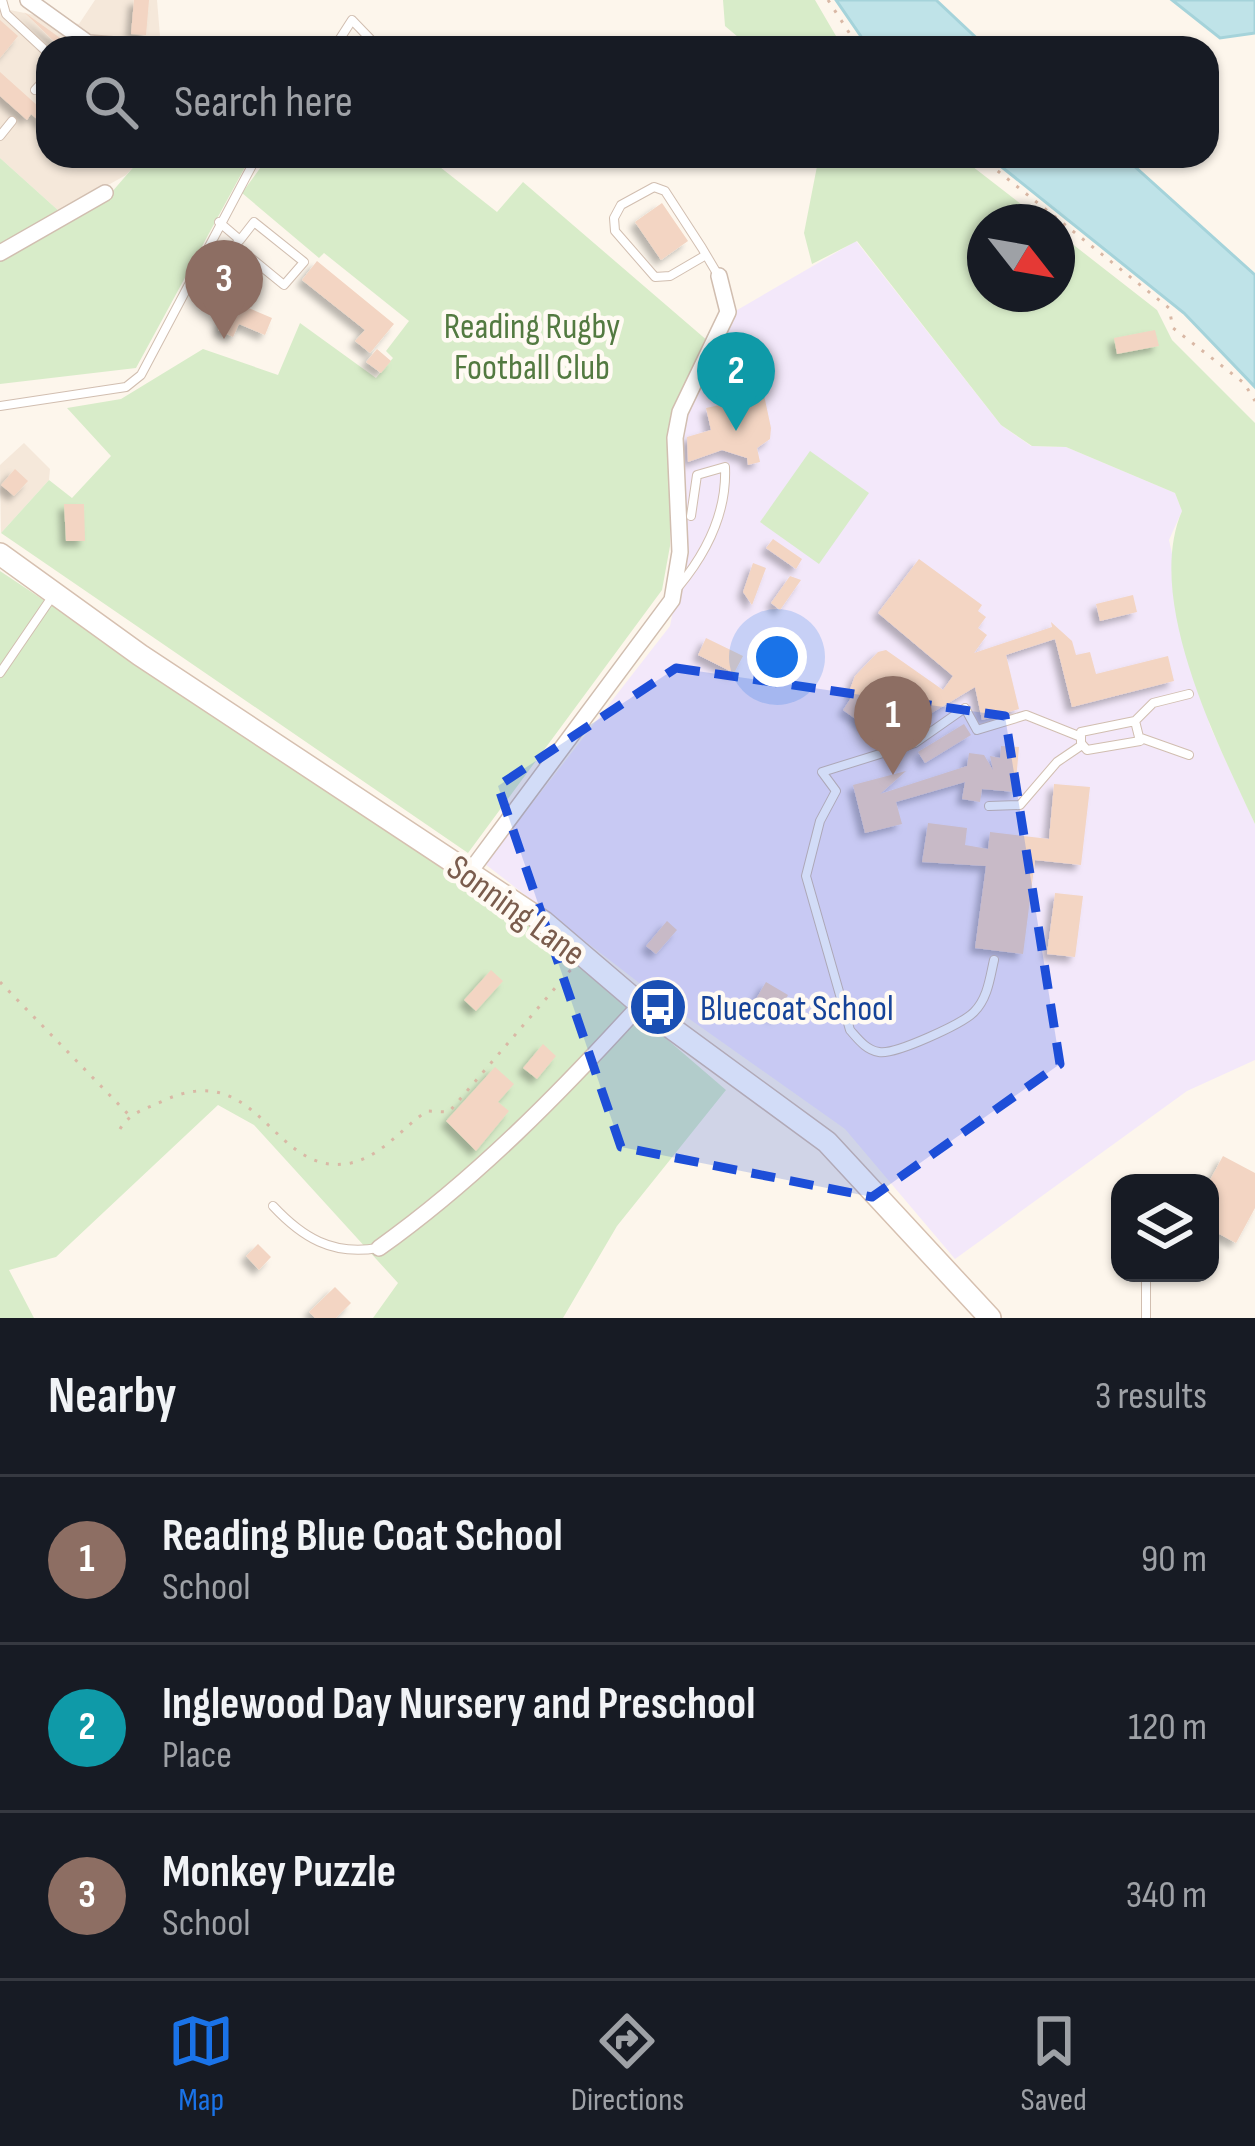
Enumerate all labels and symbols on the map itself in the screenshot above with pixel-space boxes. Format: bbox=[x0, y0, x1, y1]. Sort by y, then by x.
north arrow bbox=[967, 204, 1075, 312]
pin: 3 bbox=[185, 240, 263, 339]
park label: Reading Rugby Football Club bbox=[444, 306, 620, 390]
pin: 2 bbox=[697, 332, 775, 431]
your location bbox=[747, 627, 807, 687]
pin: 1 bbox=[854, 676, 932, 775]
street label: Sonning Lane bbox=[438, 846, 593, 976]
bus stop icon: Bluecoat School bbox=[627, 976, 689, 1038]
place label: Bluecoat School bbox=[700, 988, 894, 1031]

